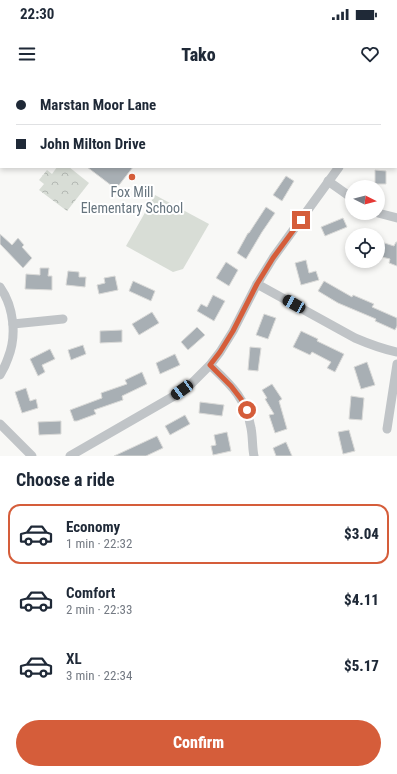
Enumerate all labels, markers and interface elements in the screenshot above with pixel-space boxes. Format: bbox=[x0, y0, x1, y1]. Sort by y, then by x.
text: 22:30 bbox=[20, 5, 54, 23]
icon: menu bbox=[16, 43, 38, 65]
icon: heart bbox=[359, 43, 381, 65]
text: Tako bbox=[181, 44, 216, 65]
text: Marstan Moor Lane bbox=[40, 96, 156, 114]
text: John Milton Drive bbox=[40, 135, 146, 153]
marker: Fox Mill Elementary School bbox=[127, 172, 137, 182]
north arrow bbox=[345, 180, 385, 220]
map controls bbox=[345, 180, 385, 268]
place label: Fox Mill Elementary School bbox=[81, 184, 183, 216]
route end bbox=[292, 211, 310, 229]
button: locate bbox=[345, 228, 385, 268]
car bbox=[281, 293, 307, 315]
car bbox=[169, 378, 195, 402]
route start bbox=[238, 401, 256, 419]
text: Choose a ride bbox=[16, 469, 115, 490]
icon: car bbox=[18, 516, 54, 552]
text: Economy bbox=[66, 518, 120, 536]
text: $3.04 bbox=[344, 525, 379, 543]
text: 1 min · 22:32 bbox=[66, 536, 132, 551]
icon: car bbox=[18, 582, 54, 618]
text: Comfort bbox=[66, 584, 115, 602]
text: $4.11 bbox=[344, 591, 379, 609]
text: 2 min · 22:33 bbox=[66, 602, 132, 617]
icon: car bbox=[18, 648, 54, 684]
text: XL bbox=[66, 650, 82, 668]
text: $5.17 bbox=[344, 657, 379, 675]
text: 3 min · 22:34 bbox=[66, 668, 132, 683]
button: Confirm bbox=[16, 720, 381, 766]

